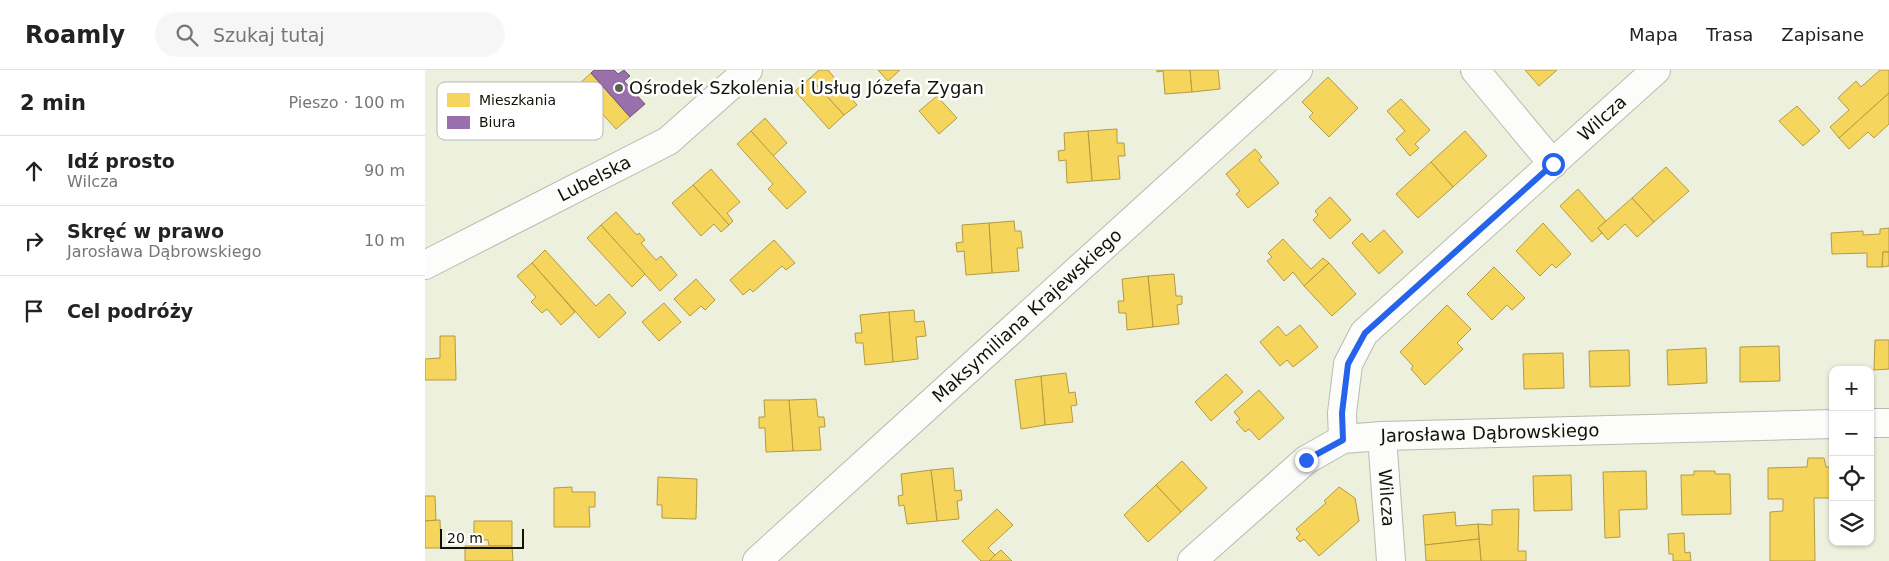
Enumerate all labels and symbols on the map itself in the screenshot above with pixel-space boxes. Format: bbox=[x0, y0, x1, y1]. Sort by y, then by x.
place label: Ośrodek Szkolenia i Usług Józefa Zygan bbox=[629, 77, 984, 98]
legend bbox=[437, 82, 603, 140]
marker: Ośrodek Szkolenia i Usług Józefa Zygan bbox=[613, 82, 625, 94]
street label: Wilcza bbox=[1573, 91, 1630, 145]
text: Mieszkania bbox=[479, 92, 556, 108]
text: Biura bbox=[479, 114, 516, 130]
street label: Lubelska bbox=[554, 151, 634, 206]
route start bbox=[1542, 153, 1565, 176]
street label: Maksymiliana Krajewskiego bbox=[928, 224, 1126, 407]
street label: Jarosława Dąbrowskiego bbox=[1379, 419, 1600, 446]
route end bbox=[1295, 449, 1318, 472]
street label: Wilcza bbox=[1374, 468, 1400, 527]
scale bar bbox=[440, 526, 524, 549]

